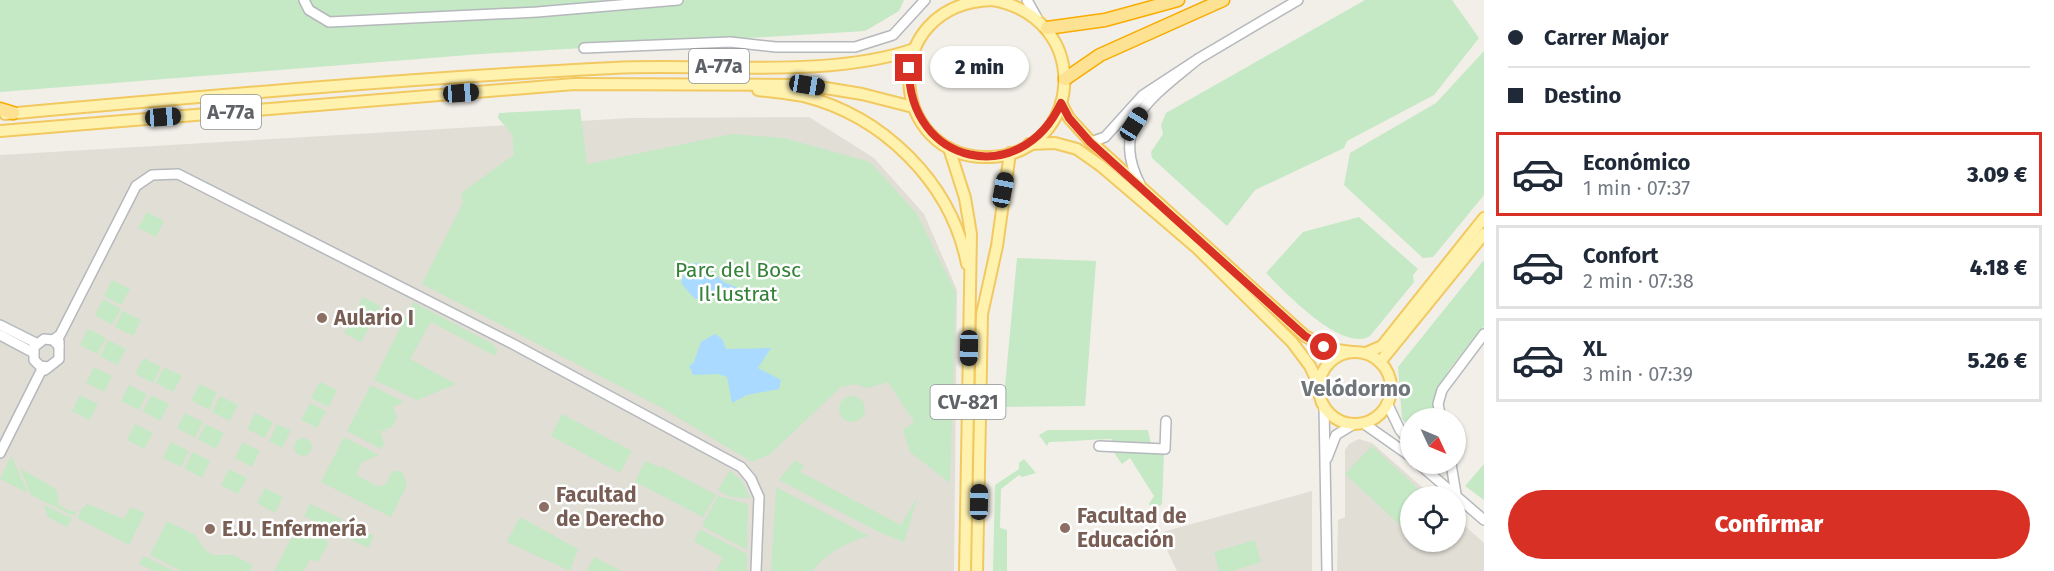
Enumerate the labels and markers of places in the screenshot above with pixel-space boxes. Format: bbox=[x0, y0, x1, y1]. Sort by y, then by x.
place label: Aulario I bbox=[333, 305, 414, 331]
marker: Aulario I bbox=[315, 311, 329, 325]
place label: Facultad de Derecho bbox=[556, 482, 664, 532]
marker: Facultad de Derecho bbox=[537, 500, 551, 514]
place label: Facultad de Educación bbox=[1077, 503, 1187, 553]
place label: E.U. Enfermería bbox=[222, 516, 367, 542]
marker: Facultad de Educación bbox=[1058, 521, 1072, 535]
marker: E.U. Enfermería bbox=[203, 522, 217, 536]

